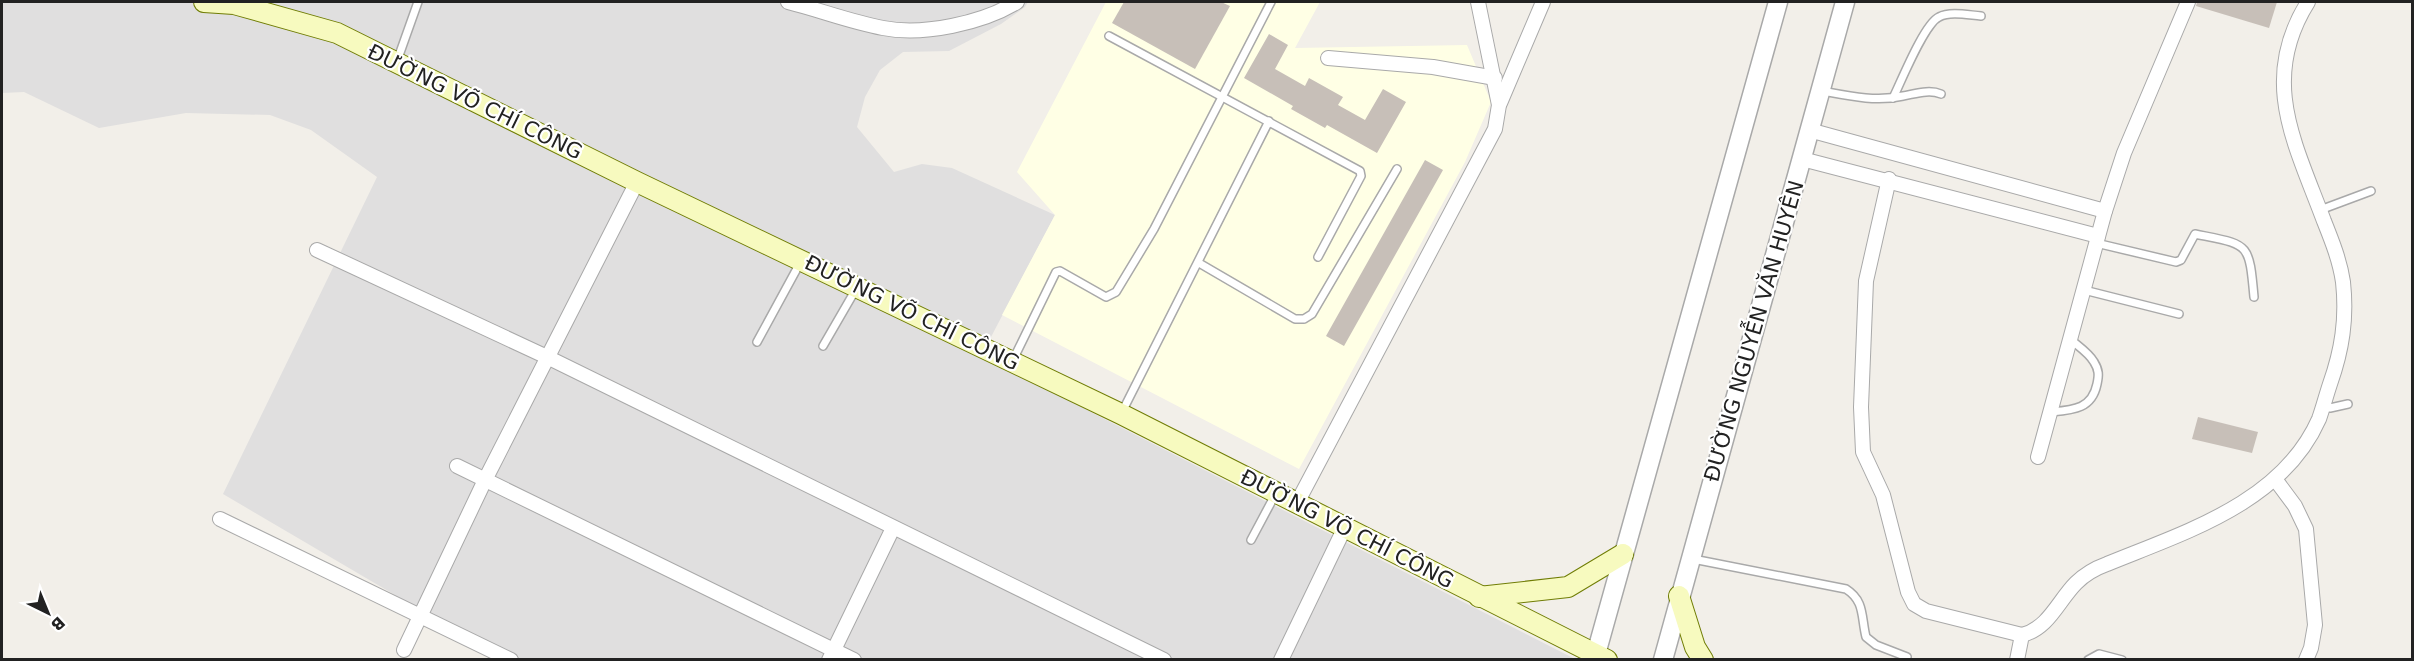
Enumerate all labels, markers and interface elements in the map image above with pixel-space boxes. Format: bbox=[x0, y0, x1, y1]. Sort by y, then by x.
street label: ĐƯỜNG VÕ CHÍ CÔNG bbox=[364, 38, 587, 164]
street label: ĐƯỜNG NGUYỄN VĂN HUYÊN bbox=[1695, 176, 1809, 484]
street label: ĐƯỜNG VÕ CHÍ CÔNG bbox=[801, 249, 1024, 375]
street label: ĐƯỜNG VÕ CHÍ CÔNG bbox=[1236, 463, 1458, 593]
north arrow bbox=[18, 583, 78, 643]
text: B bbox=[47, 612, 69, 635]

